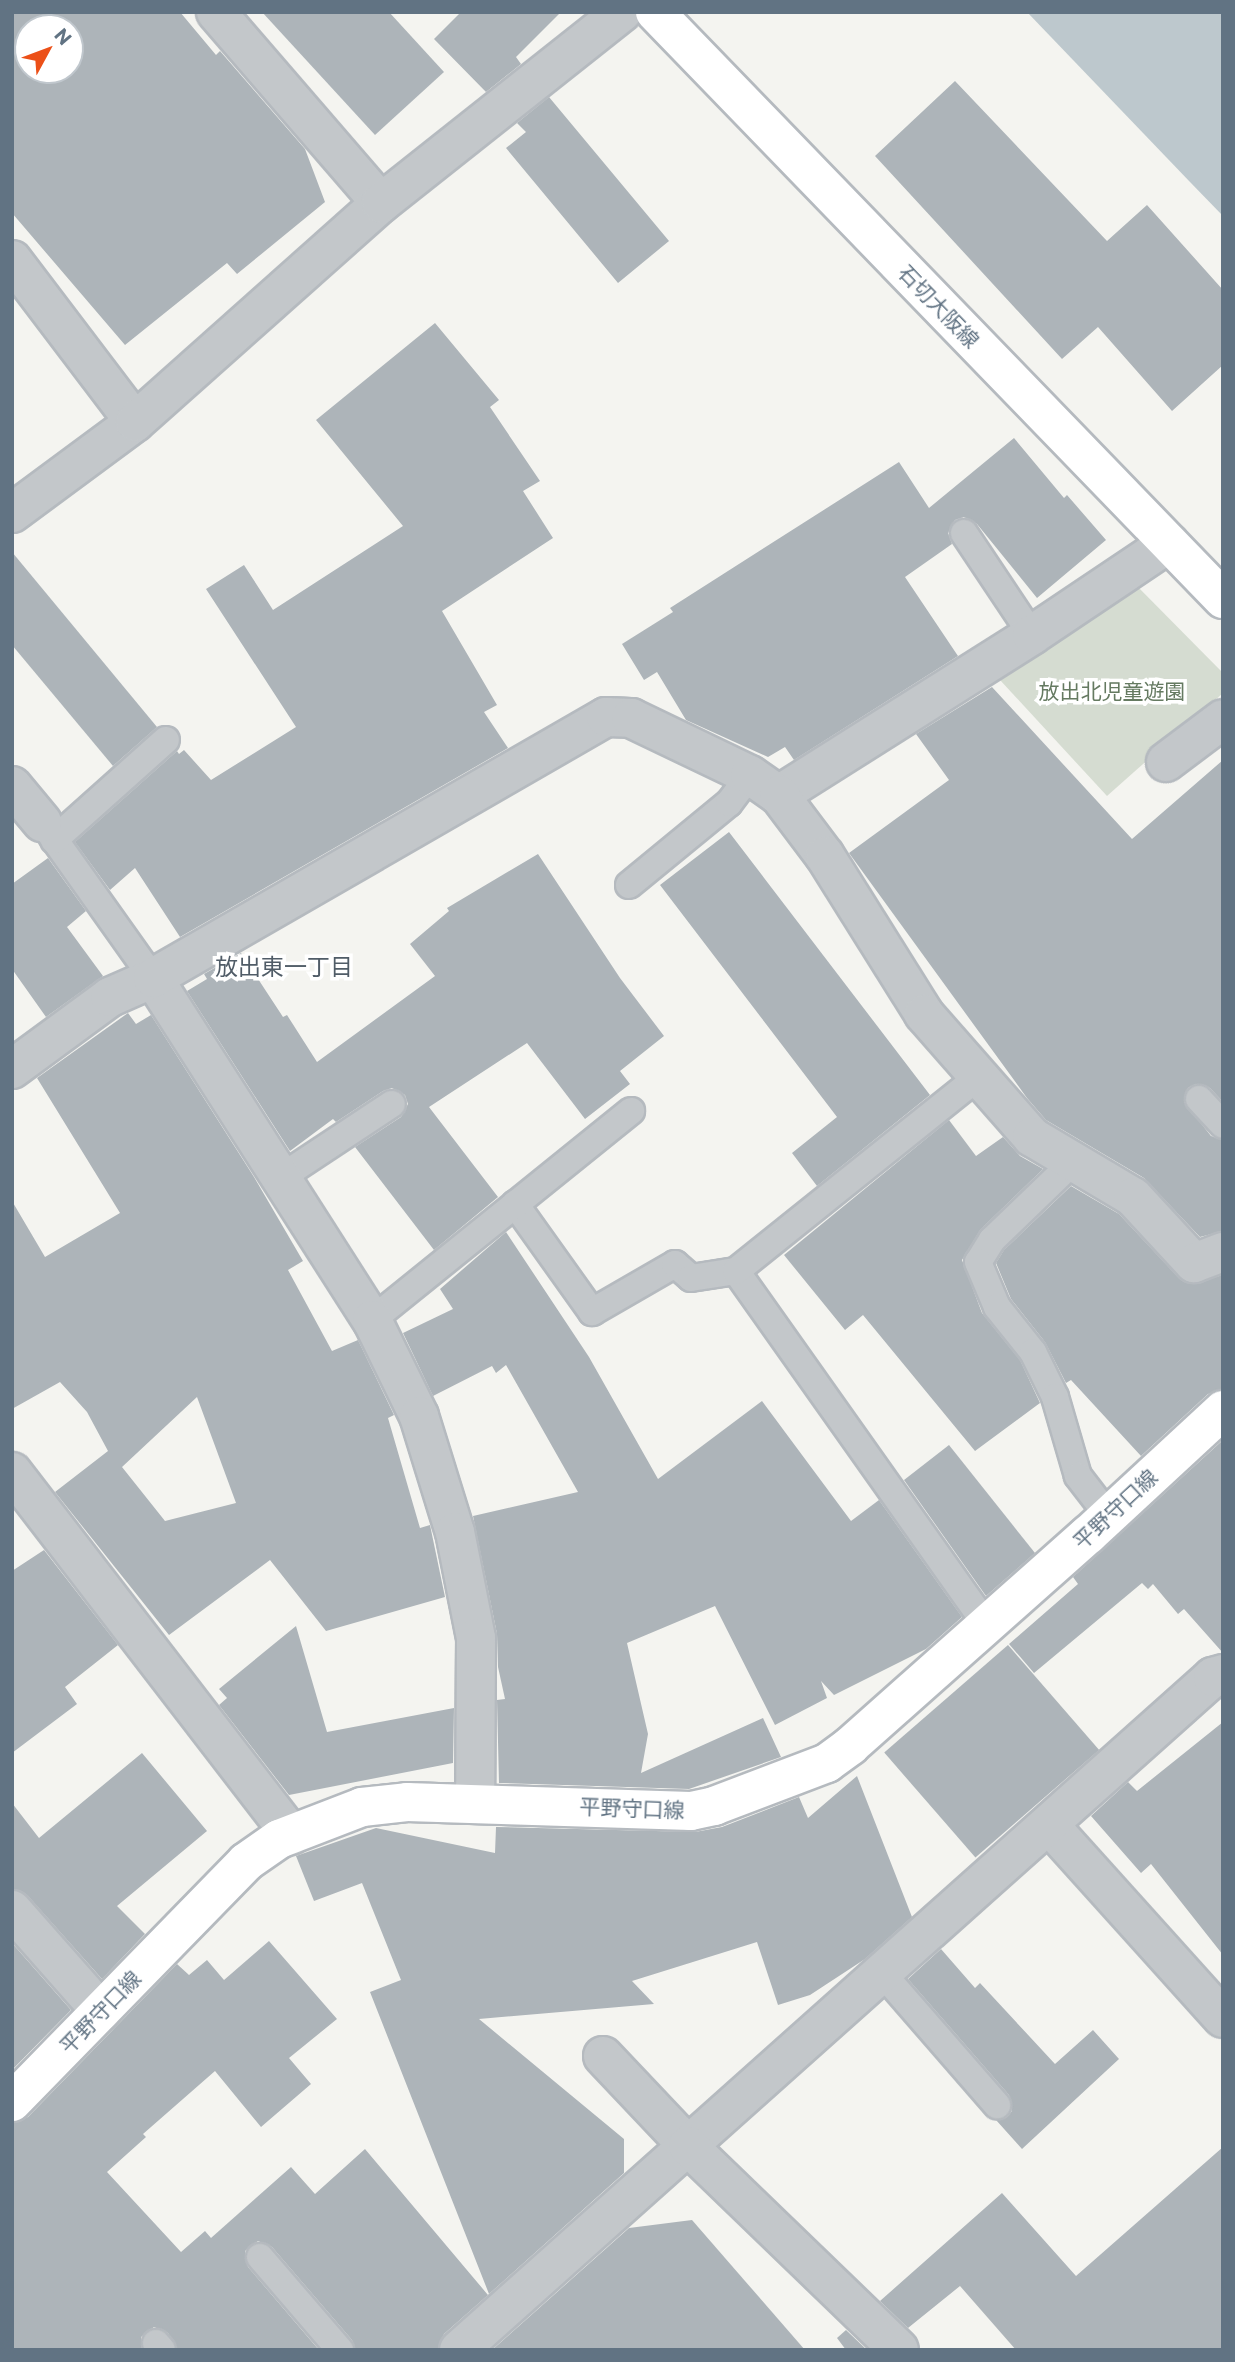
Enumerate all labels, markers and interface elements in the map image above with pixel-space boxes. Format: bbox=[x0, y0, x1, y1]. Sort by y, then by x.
north arrow bbox=[14, 14, 84, 84]
text: N bbox=[50, 23, 77, 49]
street label: 石切大阪線 bbox=[893, 259, 985, 353]
park label: 放出北児童遊園 bbox=[1039, 678, 1185, 704]
district label: 放出東一丁目 bbox=[215, 952, 353, 980]
street label: 平野守口線 bbox=[1068, 1464, 1162, 1554]
street label: 平野守口線 bbox=[579, 1794, 685, 1822]
street label: 平野守口線 bbox=[54, 1965, 146, 2059]

